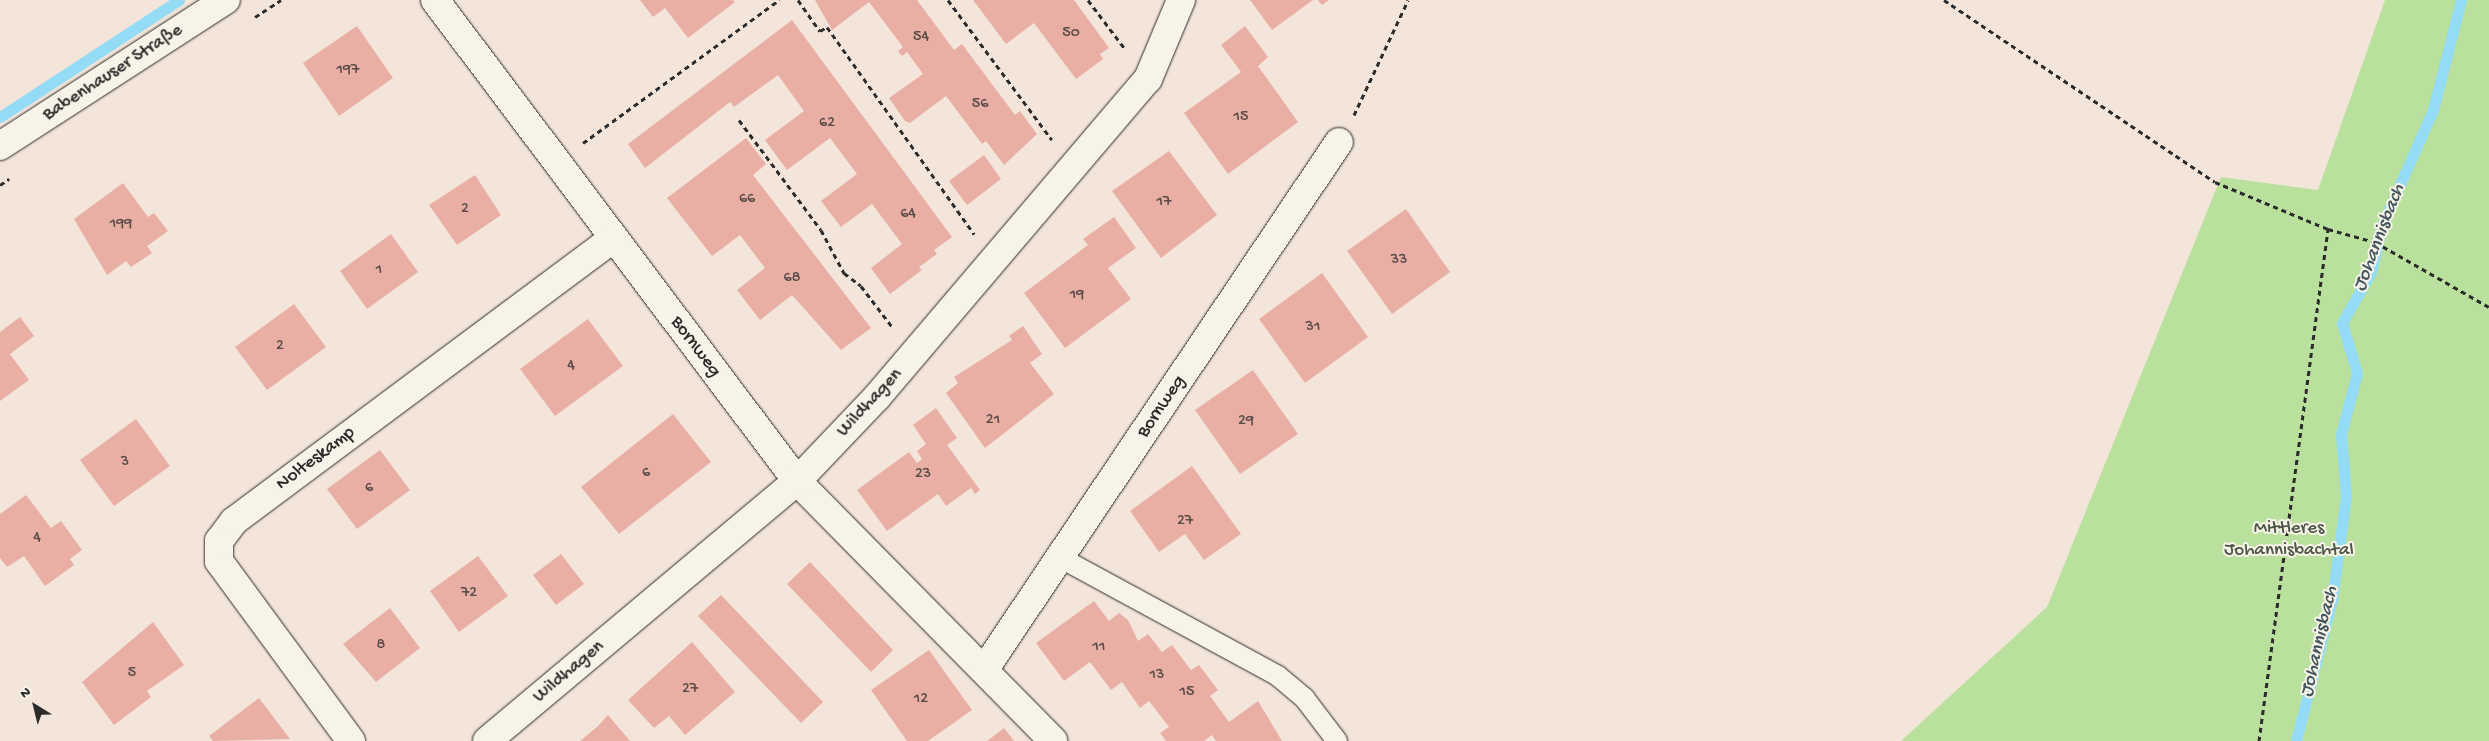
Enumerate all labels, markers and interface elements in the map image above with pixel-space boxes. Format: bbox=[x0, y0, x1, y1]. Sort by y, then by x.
street label: Babenhauser Straße bbox=[39, 19, 187, 127]
house number: 50 bbox=[1062, 24, 1080, 44]
house number: 54 bbox=[913, 28, 929, 48]
house number: 197 bbox=[337, 61, 359, 81]
house number: 56 bbox=[972, 95, 988, 115]
house number: 15 bbox=[1234, 108, 1248, 128]
house number: 62 bbox=[819, 114, 835, 134]
water label: Johannisbach bbox=[2349, 181, 2411, 295]
house number: 66 bbox=[739, 190, 755, 210]
house number: 17 bbox=[1157, 193, 1171, 213]
house number: 2 bbox=[461, 200, 469, 220]
house number: 64 bbox=[900, 205, 916, 225]
house number: 199 bbox=[110, 215, 132, 235]
house number: 33 bbox=[1391, 251, 1407, 271]
house number: 1 bbox=[376, 261, 382, 281]
house number: 68 bbox=[784, 269, 800, 289]
house number: 19 bbox=[1070, 286, 1084, 306]
street label: Bornweg bbox=[665, 312, 725, 382]
house number: 31 bbox=[1306, 318, 1320, 338]
house number: 2 bbox=[276, 337, 284, 357]
house number: 4 bbox=[567, 357, 575, 377]
street label: Wildhagen bbox=[832, 364, 908, 442]
street label: Bornweg bbox=[1133, 371, 1191, 443]
house number: 21 bbox=[986, 411, 1000, 431]
house number: 29 bbox=[1238, 412, 1254, 432]
street label: Nolteskamp bbox=[272, 422, 360, 496]
house number: 3 bbox=[121, 453, 129, 473]
house number: 6 bbox=[642, 464, 650, 484]
house number: 23 bbox=[915, 465, 931, 485]
house number: 6 bbox=[365, 479, 373, 499]
house number: 27 bbox=[1177, 512, 1193, 532]
park label: Mittleres Johannisbachtal bbox=[2224, 518, 2354, 562]
house number: 4 bbox=[33, 529, 41, 549]
house number: 72 bbox=[461, 584, 477, 604]
water label: Johannisbach bbox=[2296, 584, 2344, 700]
house number: 8 bbox=[377, 636, 385, 656]
street label: Wildhagen bbox=[529, 636, 609, 708]
house number: 11 bbox=[1093, 638, 1105, 658]
house number: 5 bbox=[128, 664, 136, 684]
house number: 13 bbox=[1150, 666, 1164, 686]
house number: 27 bbox=[682, 680, 698, 700]
north arrow bbox=[10, 681, 60, 731]
house number: 15 bbox=[1180, 683, 1194, 703]
text: N bbox=[17, 684, 35, 703]
house number: 12 bbox=[914, 690, 928, 710]

